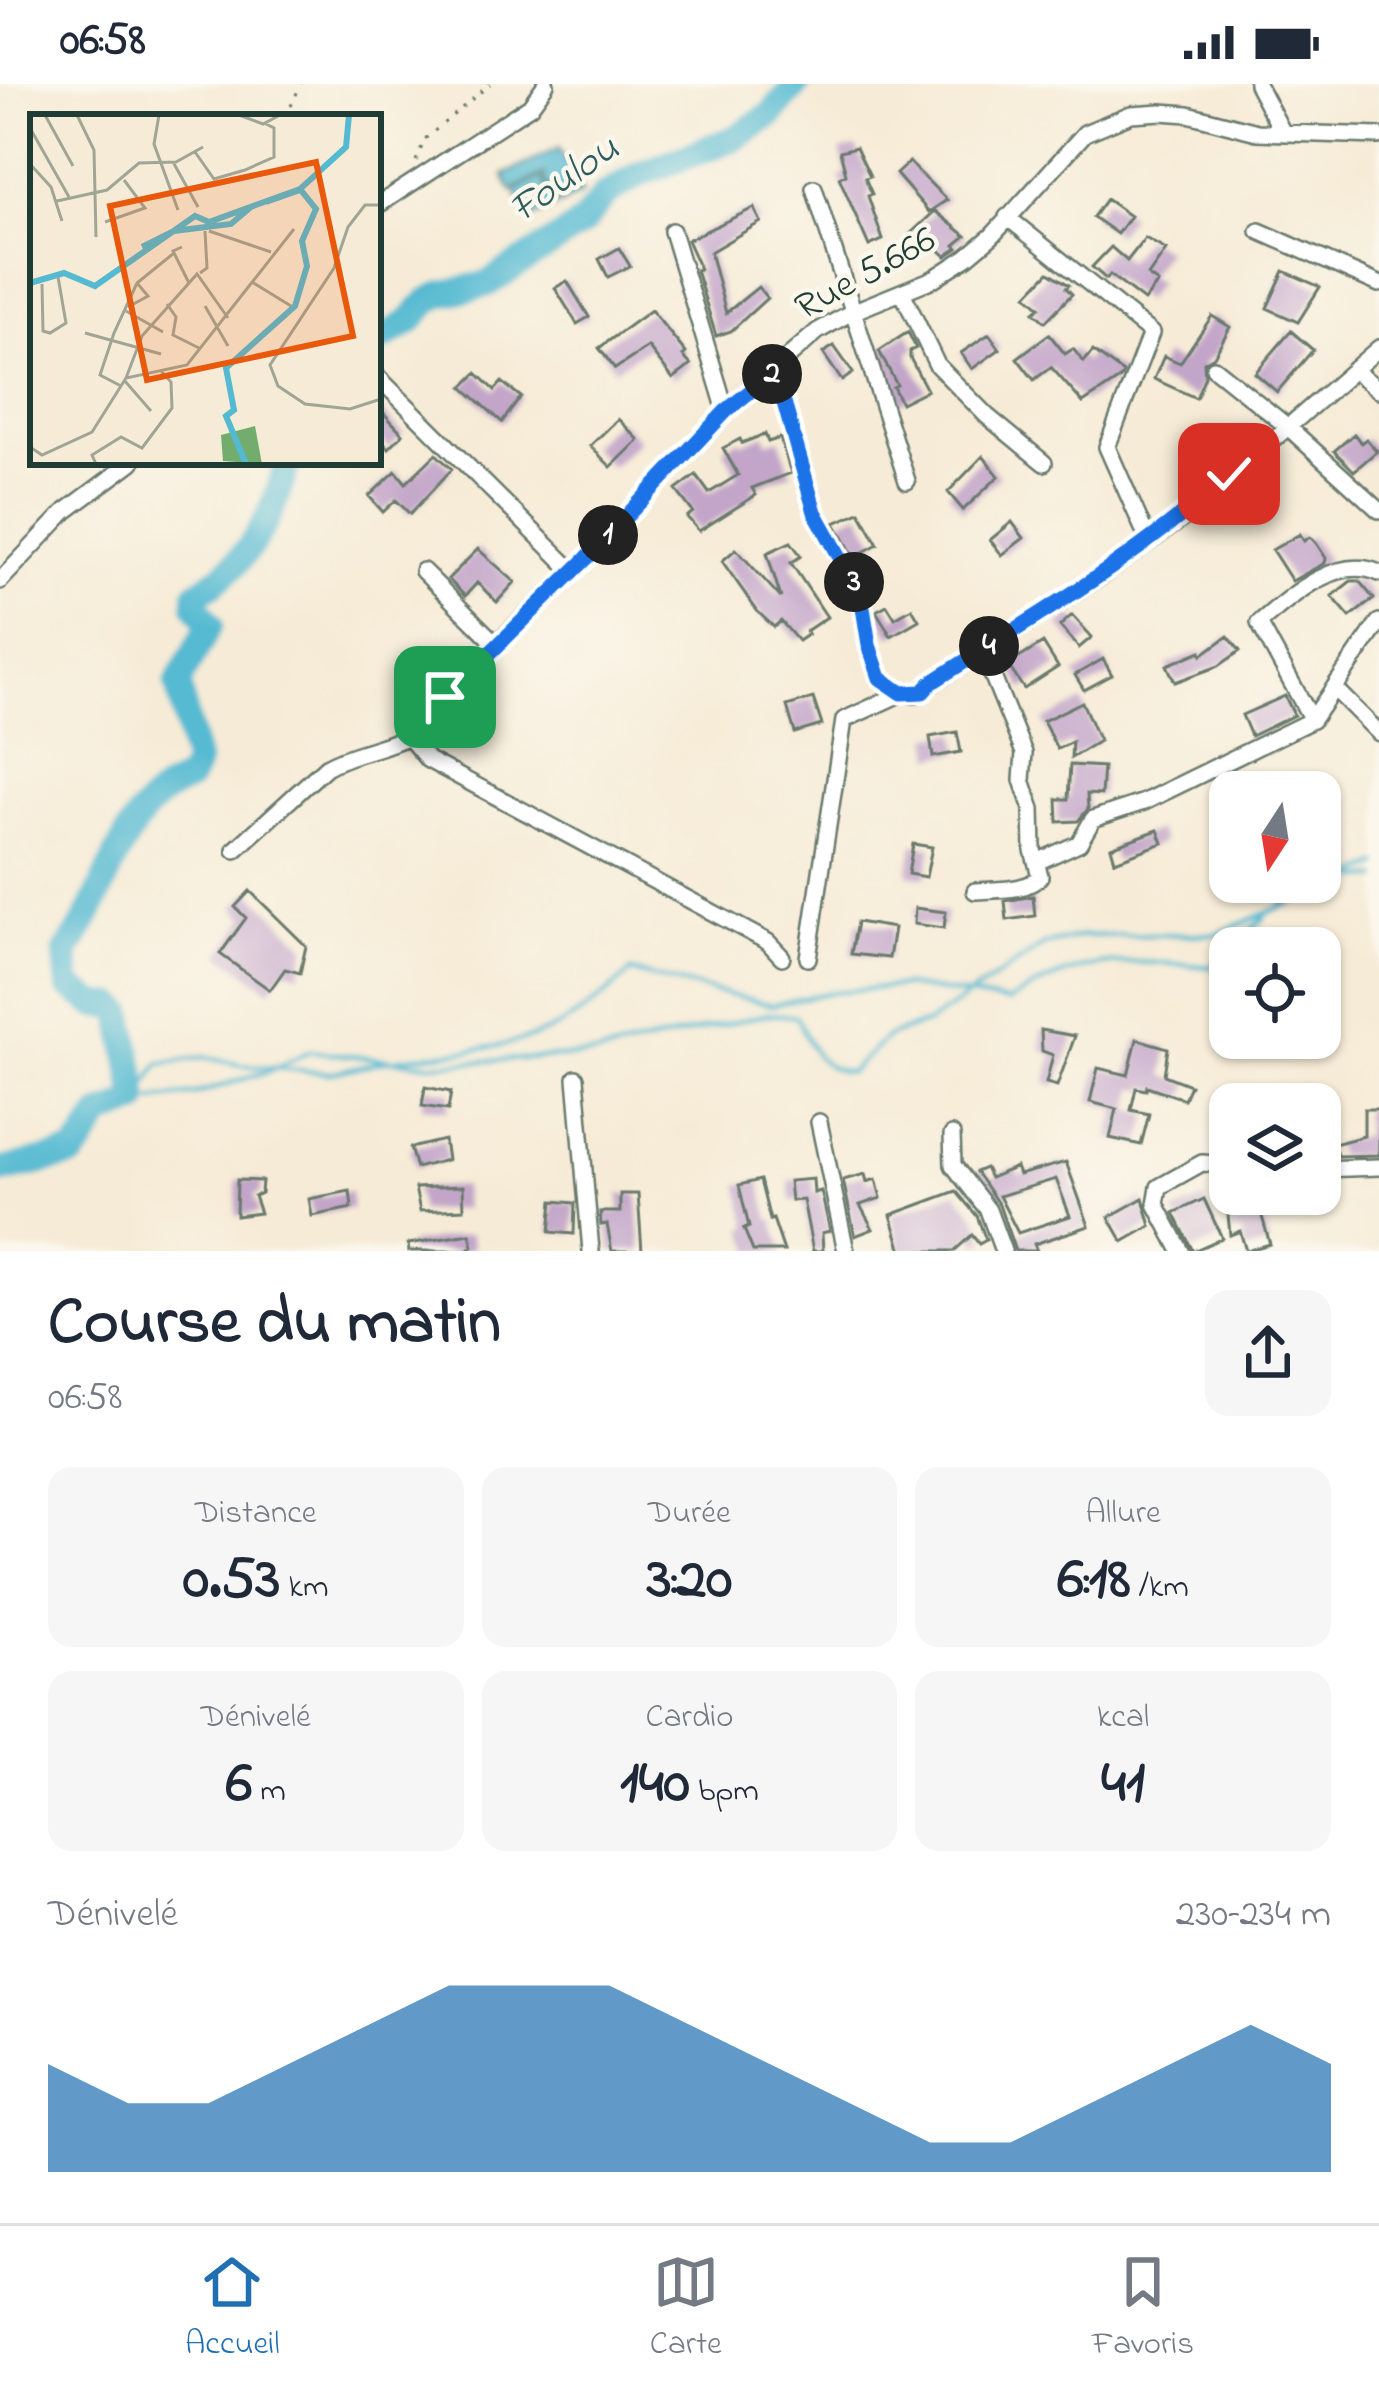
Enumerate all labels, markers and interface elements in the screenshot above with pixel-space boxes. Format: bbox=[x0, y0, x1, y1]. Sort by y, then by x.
text: 06:58 bbox=[60, 9, 146, 75]
inset map bbox=[30, 114, 381, 465]
water label: Foulou bbox=[498, 120, 633, 240]
street label: Rue 5.666 bbox=[785, 213, 947, 337]
pin: 2 bbox=[742, 344, 802, 404]
text: 2 bbox=[764, 350, 780, 398]
pin bbox=[1178, 423, 1280, 525]
icon: check bbox=[1196, 441, 1262, 507]
pin: 1 bbox=[578, 505, 638, 565]
text: 1 bbox=[603, 511, 613, 559]
pin: 3 bbox=[824, 552, 884, 612]
text: 3 bbox=[847, 558, 861, 606]
pin: 4 bbox=[959, 616, 1019, 676]
text: 4 bbox=[982, 622, 996, 670]
pin bbox=[394, 646, 496, 748]
icon: arrive bbox=[412, 664, 478, 730]
north arrow bbox=[1209, 771, 1341, 903]
map controls bbox=[1209, 771, 1341, 1215]
button: locate bbox=[1209, 927, 1341, 1059]
button: layers bbox=[1209, 1083, 1341, 1215]
text: Course du matin bbox=[48, 1277, 501, 1373]
button: share bbox=[1205, 1290, 1331, 1416]
text: 06:58 bbox=[48, 1370, 122, 1427]
text: Distance bbox=[195, 1490, 317, 1538]
text: Durée bbox=[648, 1490, 731, 1538]
text: Allure bbox=[1086, 1490, 1161, 1538]
text: 0.53 bbox=[183, 1538, 280, 1625]
text: 3:20 bbox=[647, 1538, 732, 1625]
text: 6:18 bbox=[1057, 1538, 1130, 1625]
text: km bbox=[280, 1564, 329, 1612]
text: /km bbox=[1130, 1564, 1189, 1612]
text: Dénivelé bbox=[201, 1694, 311, 1742]
text: Cardio bbox=[646, 1694, 733, 1742]
text: kcal bbox=[1097, 1694, 1149, 1742]
text: 6 bbox=[226, 1742, 252, 1829]
text: 140 bbox=[620, 1742, 690, 1829]
text: 41 bbox=[1101, 1742, 1145, 1829]
text: m bbox=[252, 1768, 286, 1816]
text: bpm bbox=[690, 1768, 759, 1816]
text: Dénivelé bbox=[48, 1887, 178, 1944]
text: 230–234 m bbox=[1176, 1887, 1331, 1944]
tab: Accueil bbox=[185, 2249, 280, 2369]
tab: Carte bbox=[650, 2249, 722, 2369]
tab: Favoris bbox=[1092, 2249, 1194, 2369]

